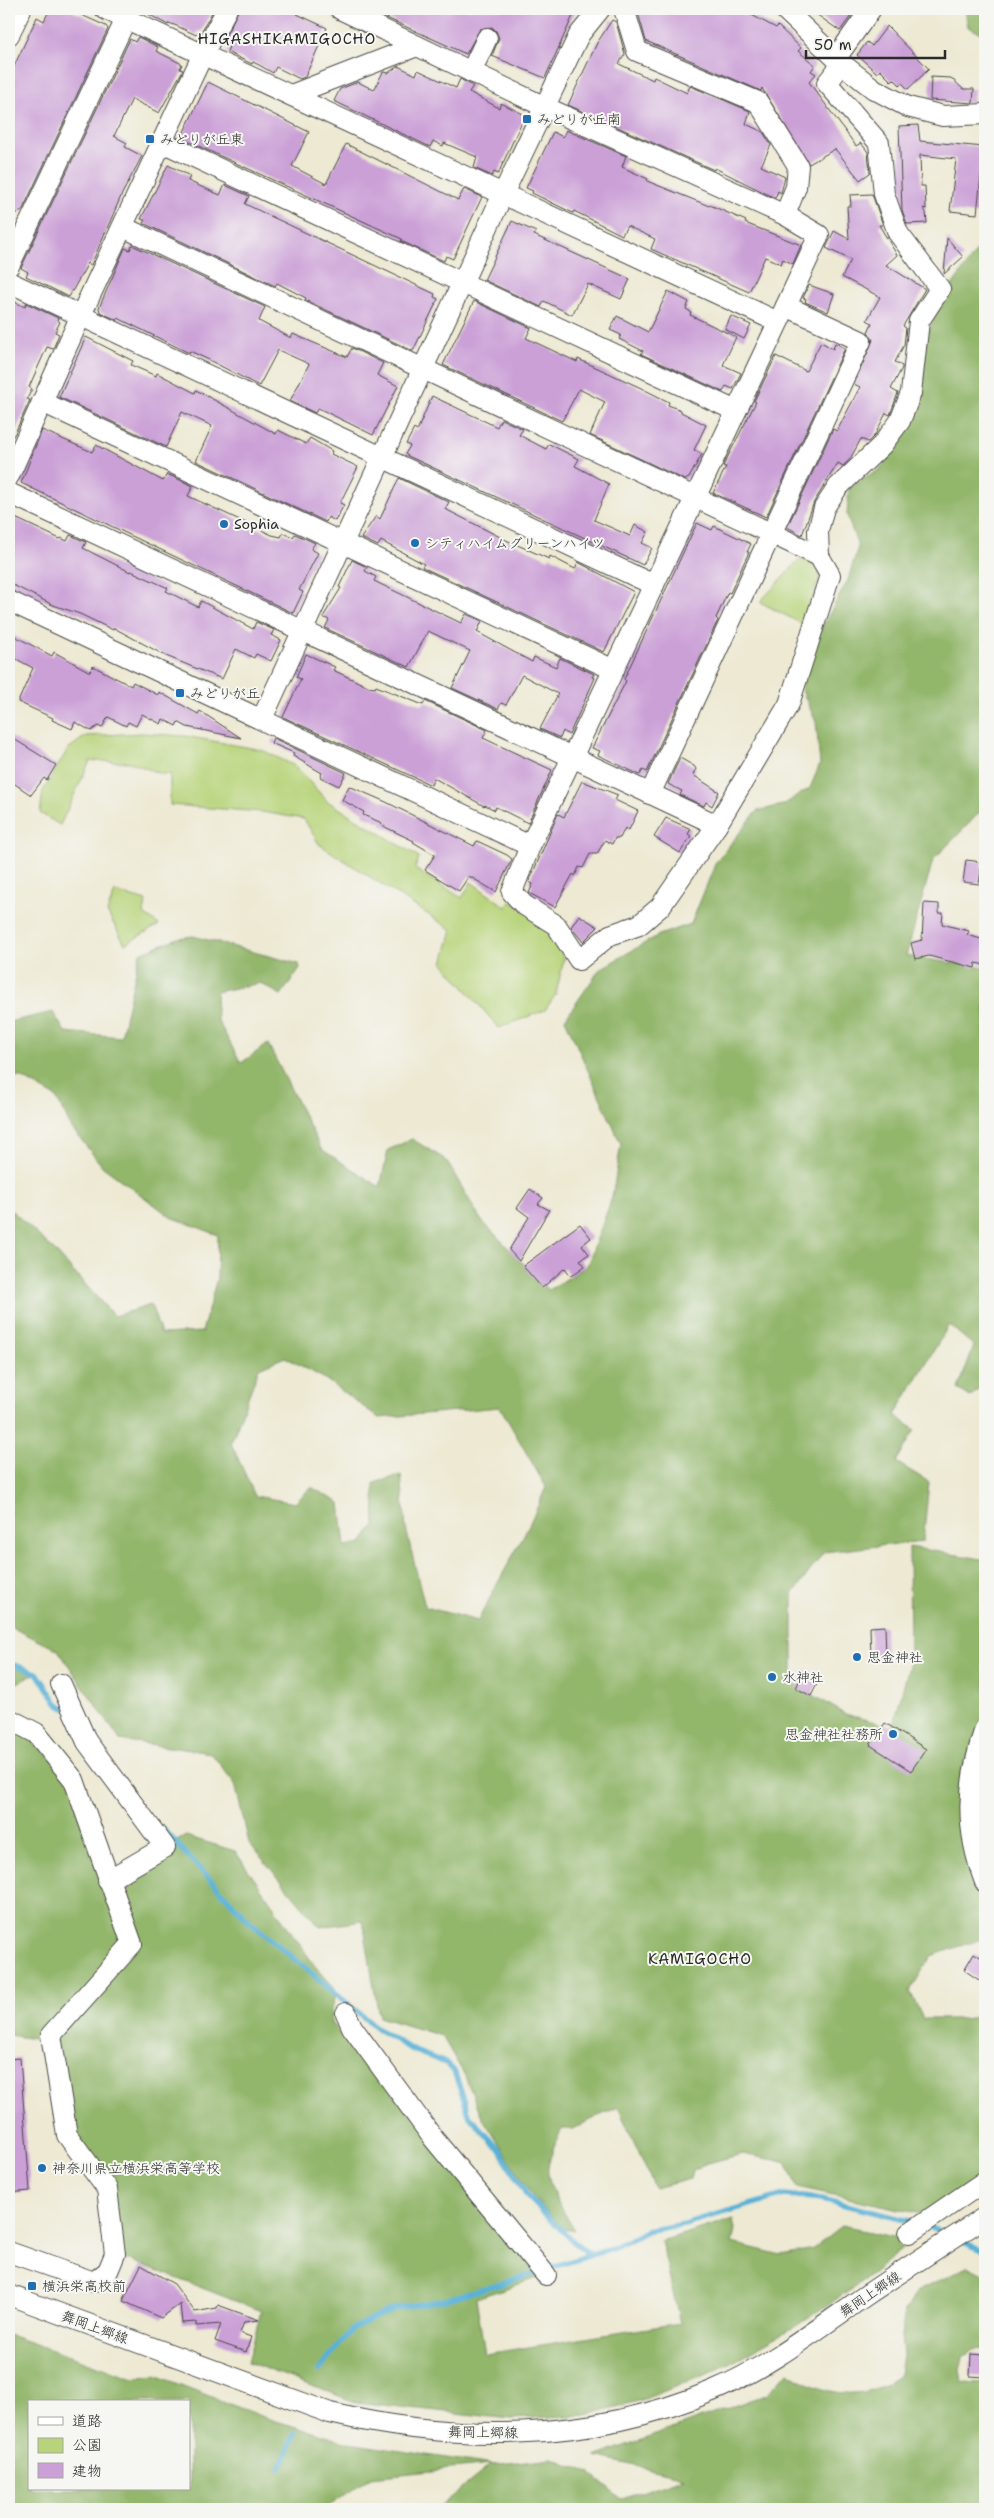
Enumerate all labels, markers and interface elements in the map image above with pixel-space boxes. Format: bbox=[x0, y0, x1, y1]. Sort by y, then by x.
scale bar bbox=[806, 28, 945, 60]
district label: HIGASHIKAMIGOCHO bbox=[198, 29, 376, 49]
text: 50 m bbox=[814, 35, 852, 55]
place label: みどりが丘南 bbox=[537, 110, 621, 128]
marker: みどりが丘南 bbox=[521, 113, 533, 125]
place label: みどりが丘東 bbox=[160, 130, 244, 148]
marker: みどりが丘東 bbox=[144, 133, 156, 145]
place label: Sophia bbox=[234, 515, 279, 533]
marker: Sophia bbox=[218, 518, 230, 530]
place label: シティハイムグリーンハイツ bbox=[425, 534, 605, 552]
marker: シティハイムグリーンハイツ bbox=[409, 537, 421, 549]
place label: みどりが丘 bbox=[190, 684, 260, 702]
marker: みどりが丘 bbox=[174, 687, 186, 699]
place label: 思金神社 bbox=[867, 1648, 923, 1666]
marker: 思金神社 bbox=[851, 1651, 863, 1663]
place label: 水神社 bbox=[782, 1668, 824, 1686]
marker: 水神社 bbox=[766, 1671, 778, 1683]
place label: 思金神社社務所 bbox=[785, 1725, 883, 1743]
marker: 思金神社社務所 bbox=[887, 1728, 899, 1740]
district label: KAMIGOCHO bbox=[648, 1949, 752, 1969]
place label: 神奈川県立横浜栄高等学校 bbox=[52, 2159, 220, 2177]
marker: 神奈川県立横浜栄高等学校 bbox=[36, 2162, 48, 2174]
street label: 舞岡上郷線 bbox=[836, 2267, 904, 2321]
place label: 横浜栄高校前 bbox=[42, 2277, 126, 2295]
marker: 横浜栄高校前 bbox=[26, 2280, 38, 2292]
street label: 舞岡上郷線 bbox=[59, 2307, 131, 2347]
legend bbox=[28, 2400, 190, 2490]
text: 道路 bbox=[72, 2411, 102, 2431]
street label: 舞岡上郷線 bbox=[448, 2422, 518, 2442]
text: 公園 bbox=[72, 2435, 102, 2455]
text: 建物 bbox=[72, 2461, 102, 2481]

